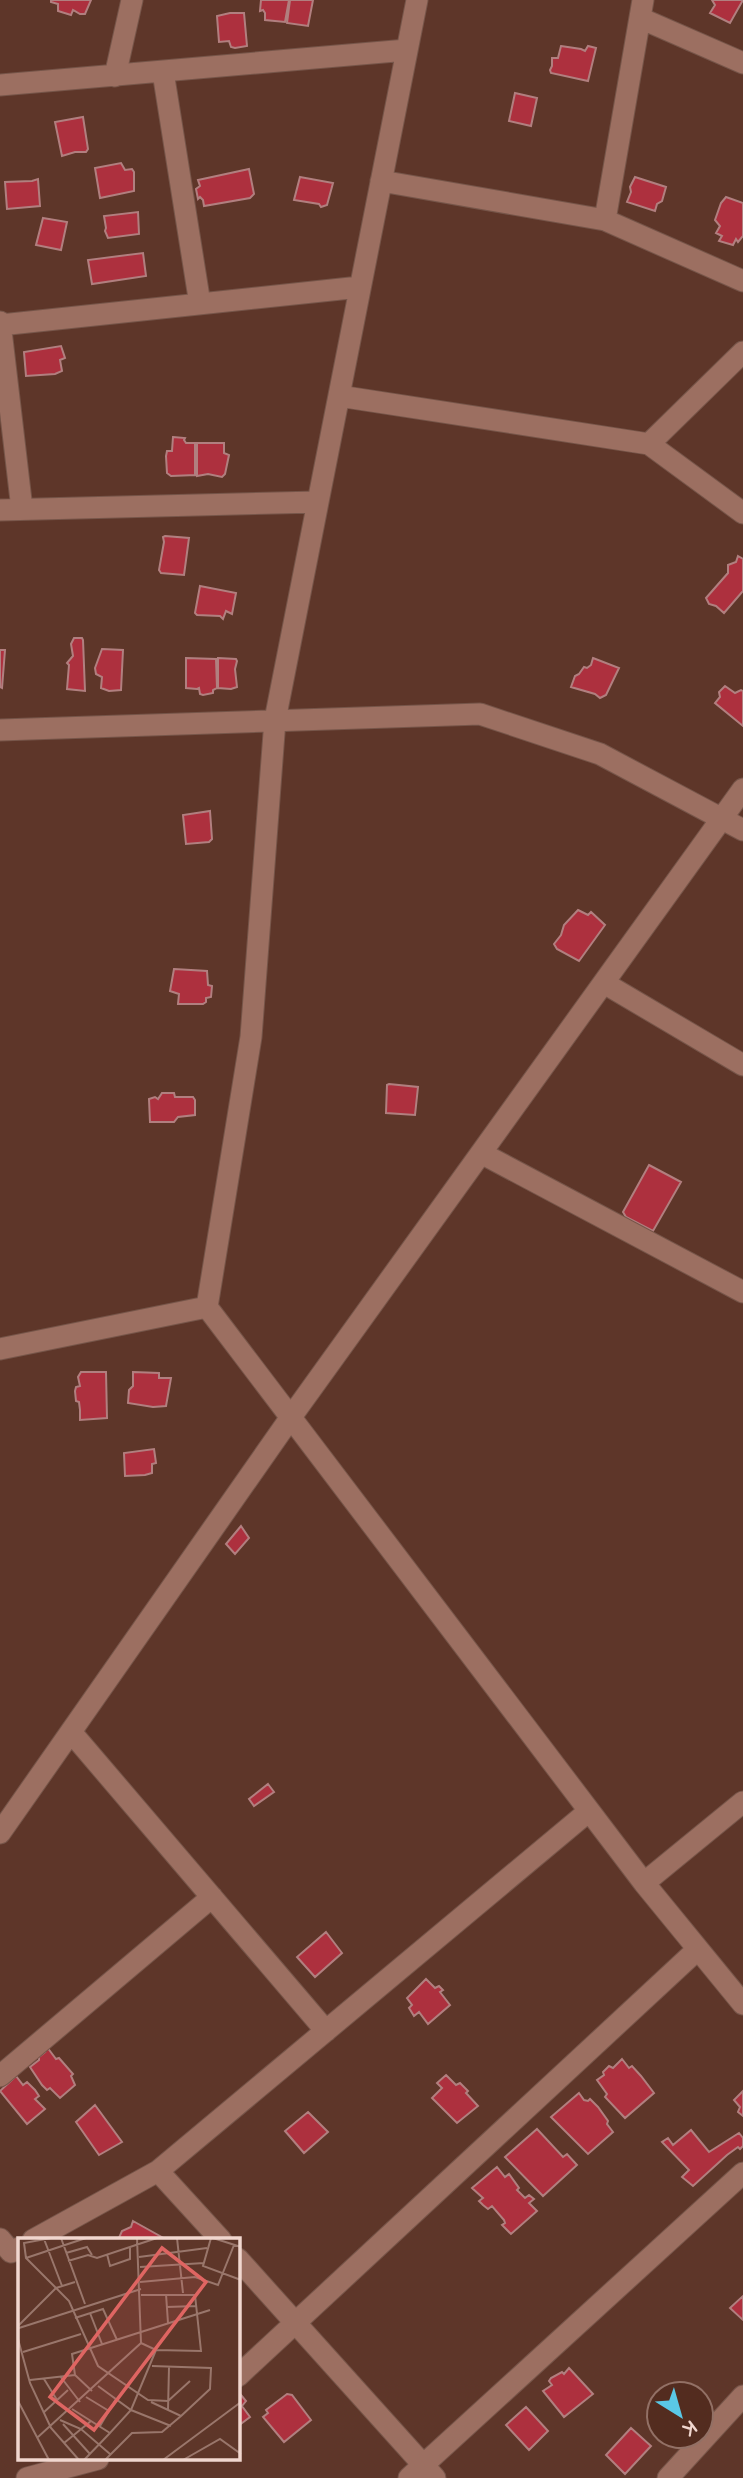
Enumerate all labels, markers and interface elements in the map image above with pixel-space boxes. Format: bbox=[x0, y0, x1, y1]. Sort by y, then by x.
inset map bbox=[18, 2238, 240, 2460]
north arrow bbox=[645, 2380, 715, 2450]
text: K bbox=[678, 2415, 702, 2442]

